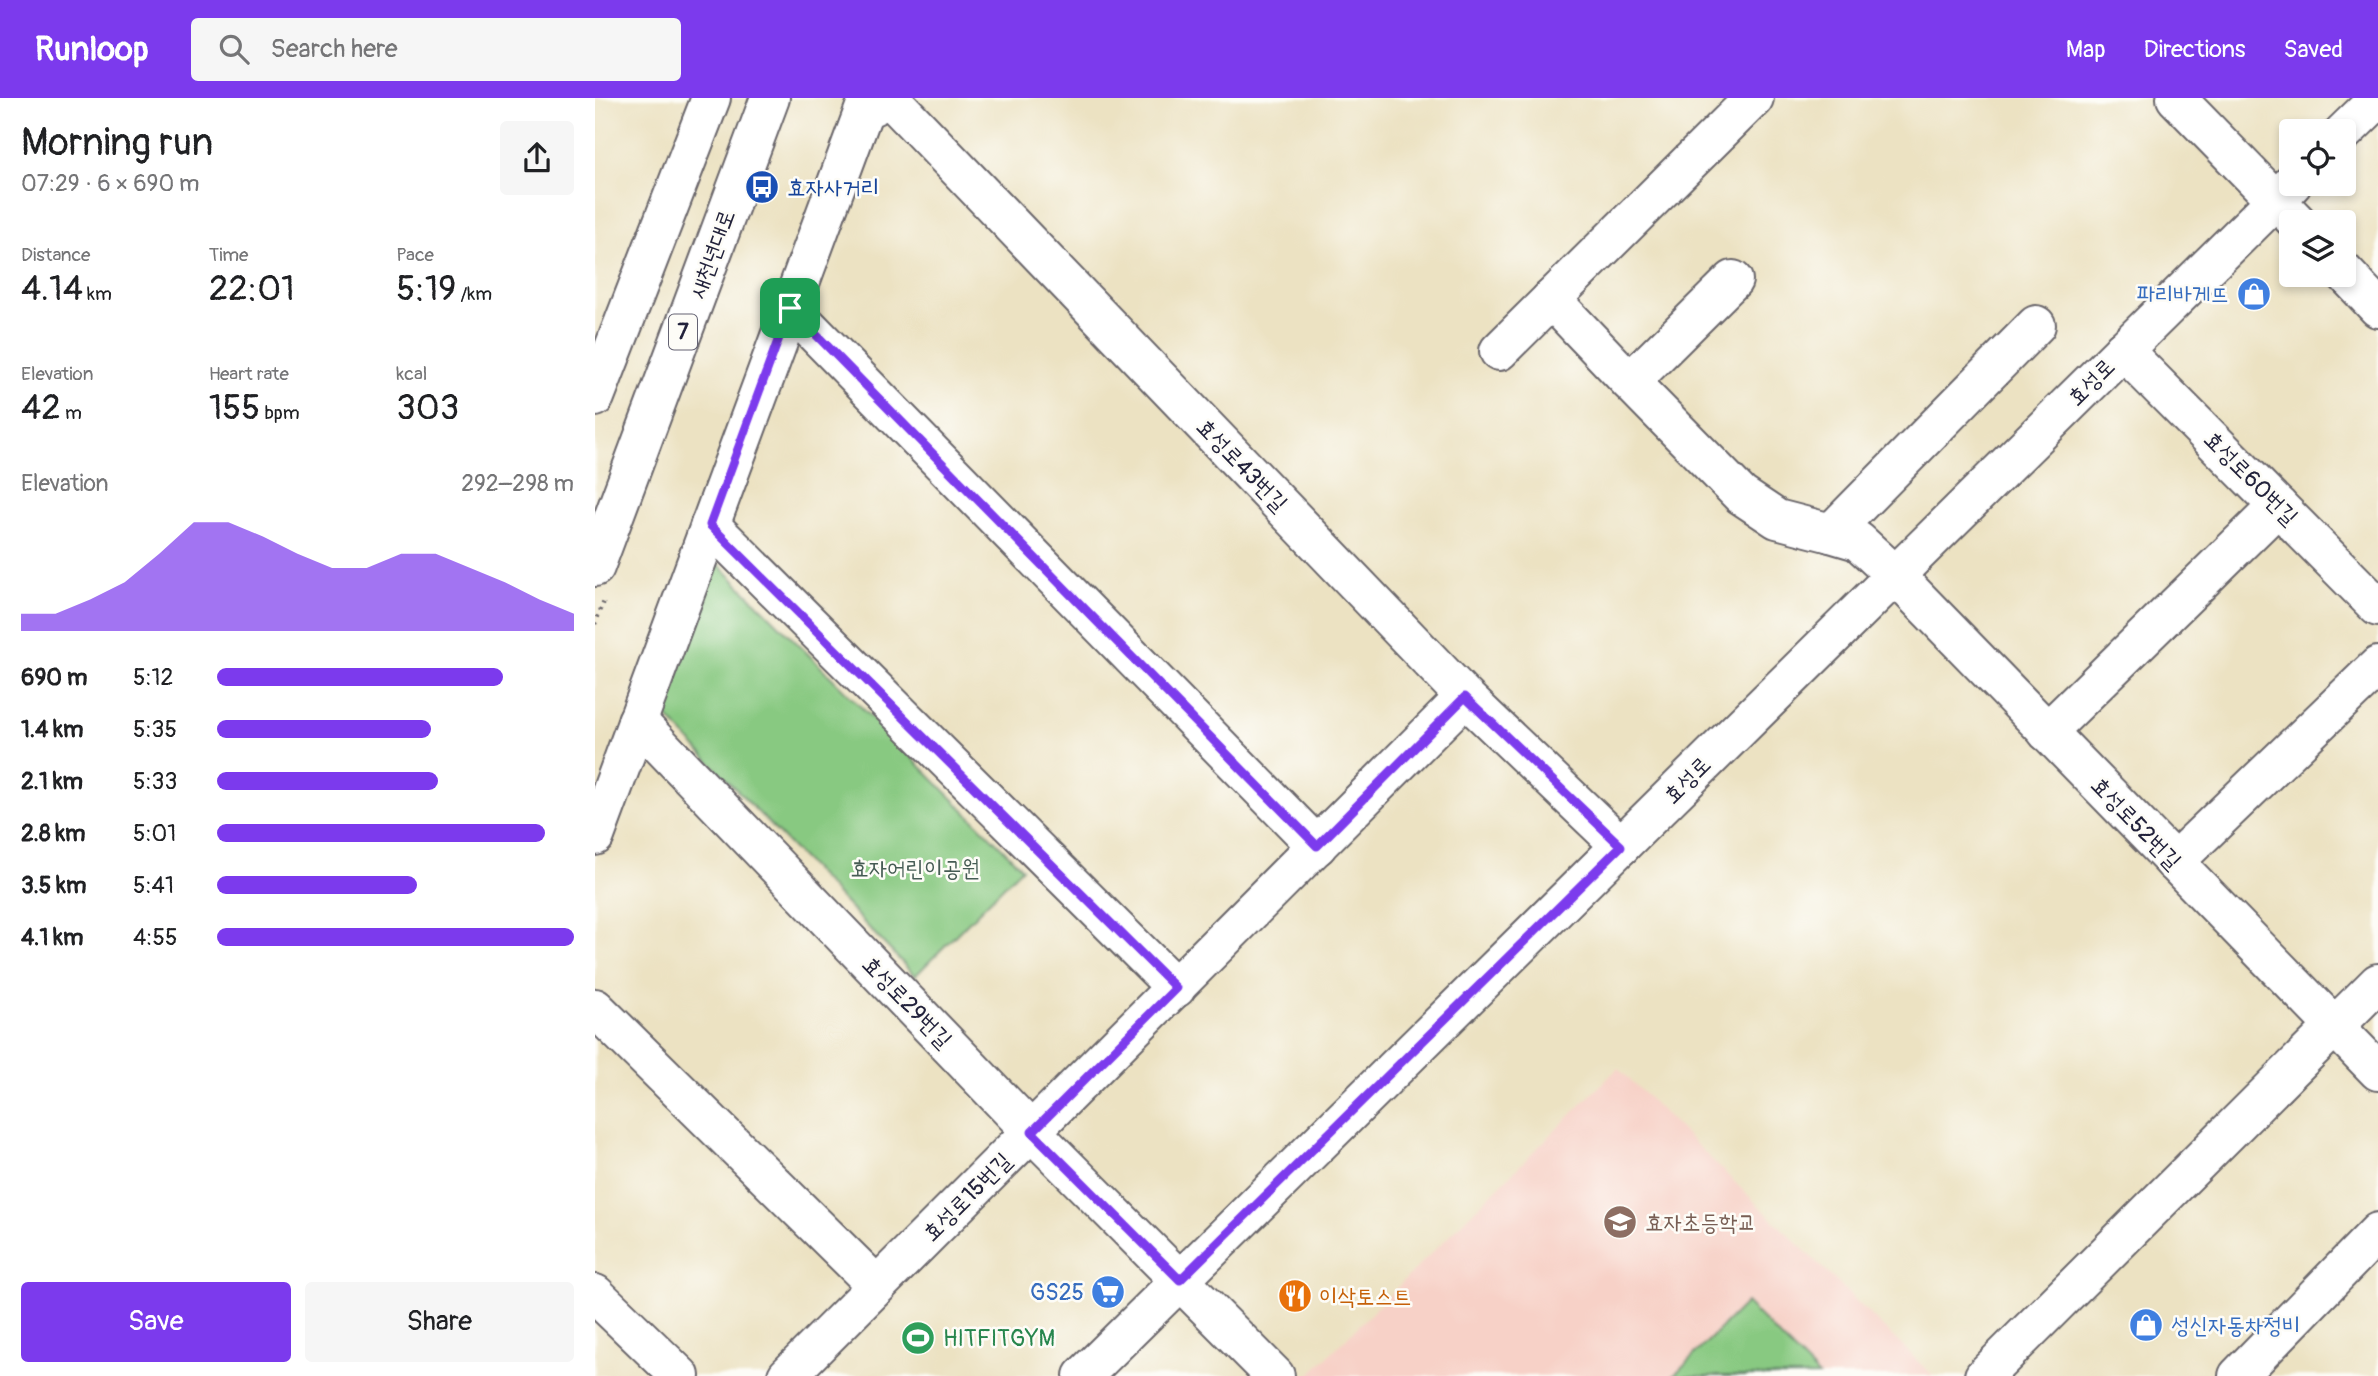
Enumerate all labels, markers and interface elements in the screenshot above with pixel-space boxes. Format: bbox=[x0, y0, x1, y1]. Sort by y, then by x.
search box bbox=[191, 18, 681, 81]
text: Runloop bbox=[35, 29, 149, 70]
icon: search bbox=[215, 30, 253, 68]
text: Search here bbox=[271, 33, 398, 65]
text: Map bbox=[2066, 35, 2106, 64]
text: Directions bbox=[2144, 35, 2245, 64]
text: Saved bbox=[2283, 35, 2343, 64]
text: Morning run bbox=[21, 119, 213, 167]
map controls bbox=[2279, 119, 2356, 287]
button: locate bbox=[2279, 119, 2356, 196]
button: share bbox=[500, 121, 574, 195]
bus stop icon: 효자사거리 bbox=[743, 168, 781, 206]
text: 07:29 · 6 × 690 m bbox=[21, 169, 200, 198]
place label: 효자사거리 bbox=[787, 173, 880, 202]
street label: 새천년대로 bbox=[683, 206, 741, 302]
button: layers bbox=[2279, 210, 2356, 287]
text: Distance bbox=[21, 243, 90, 267]
text: Time bbox=[209, 243, 248, 267]
text: Pace bbox=[396, 243, 434, 267]
text: 4.14 bbox=[21, 267, 83, 311]
text: 22:01 bbox=[209, 267, 295, 311]
text: 5:19 bbox=[396, 267, 456, 311]
shop icon: 파리바게뜨 bbox=[2235, 275, 2273, 313]
pin bbox=[760, 278, 820, 338]
place label: 파리바게뜨 bbox=[2136, 280, 2229, 309]
text: km bbox=[83, 282, 112, 306]
text: /km bbox=[456, 282, 492, 306]
icon: arrive bbox=[771, 289, 809, 327]
road number: 7 bbox=[669, 314, 697, 350]
street label: 효성로 bbox=[2061, 352, 2121, 412]
text: Elevation bbox=[21, 362, 93, 386]
text: Heart rate bbox=[209, 362, 289, 386]
text: kcal bbox=[396, 362, 427, 386]
text: 42 bbox=[21, 386, 61, 430]
text: 155 bbox=[209, 386, 260, 430]
text: 303 bbox=[396, 386, 459, 430]
text: m bbox=[61, 401, 82, 425]
text: bpm bbox=[260, 401, 300, 425]
street label: 효성로43번길 bbox=[1190, 412, 1294, 518]
street label: 효성로60번길 bbox=[2198, 425, 2304, 531]
text: Elevation bbox=[21, 469, 109, 498]
text: 292–298 m bbox=[461, 469, 574, 498]
text: 690 m bbox=[21, 663, 87, 692]
text: 5:12 bbox=[133, 663, 173, 692]
text: 1.4 km bbox=[21, 715, 83, 744]
text: 5:35 bbox=[133, 715, 177, 744]
street label: 효성로 bbox=[1657, 750, 1717, 810]
text: 2.1 km bbox=[21, 767, 83, 796]
text: 5:33 bbox=[133, 767, 177, 796]
street label: 효성로52번길 bbox=[2085, 771, 2187, 875]
text: 2.8 km bbox=[21, 819, 86, 848]
text: 5:01 bbox=[133, 819, 176, 848]
park label: 효자어린이공원 bbox=[850, 854, 980, 883]
text: 3.5 km bbox=[21, 871, 86, 900]
text: 5:41 bbox=[133, 871, 174, 900]
text: 4.1 km bbox=[21, 923, 83, 952]
text: 4:55 bbox=[133, 923, 177, 952]
street label: 효성로29번길 bbox=[856, 950, 958, 1054]
street label: 효성로15번길 bbox=[916, 1146, 1018, 1248]
school or university icon: 효자초등학교 bbox=[1601, 1203, 1639, 1241]
place label: 효자초등학교 bbox=[1645, 1208, 1756, 1237]
supermarket icon: GS25 bbox=[1089, 1273, 1127, 1311]
restaurant icon: 이삭토스트 bbox=[1276, 1277, 1314, 1315]
place label: GS25 bbox=[1030, 1278, 1084, 1307]
button: Save bbox=[21, 1282, 291, 1362]
button: Share bbox=[305, 1282, 574, 1362]
place label: 이삭토스트 bbox=[1319, 1282, 1412, 1311]
shop icon: 성신자동차정비 bbox=[2127, 1306, 2165, 1344]
place label: 성신자동차정비 bbox=[2171, 1311, 2301, 1340]
sports icon: HITFITGYM bbox=[899, 1319, 937, 1357]
place label: HITFITGYM bbox=[943, 1324, 1055, 1353]

